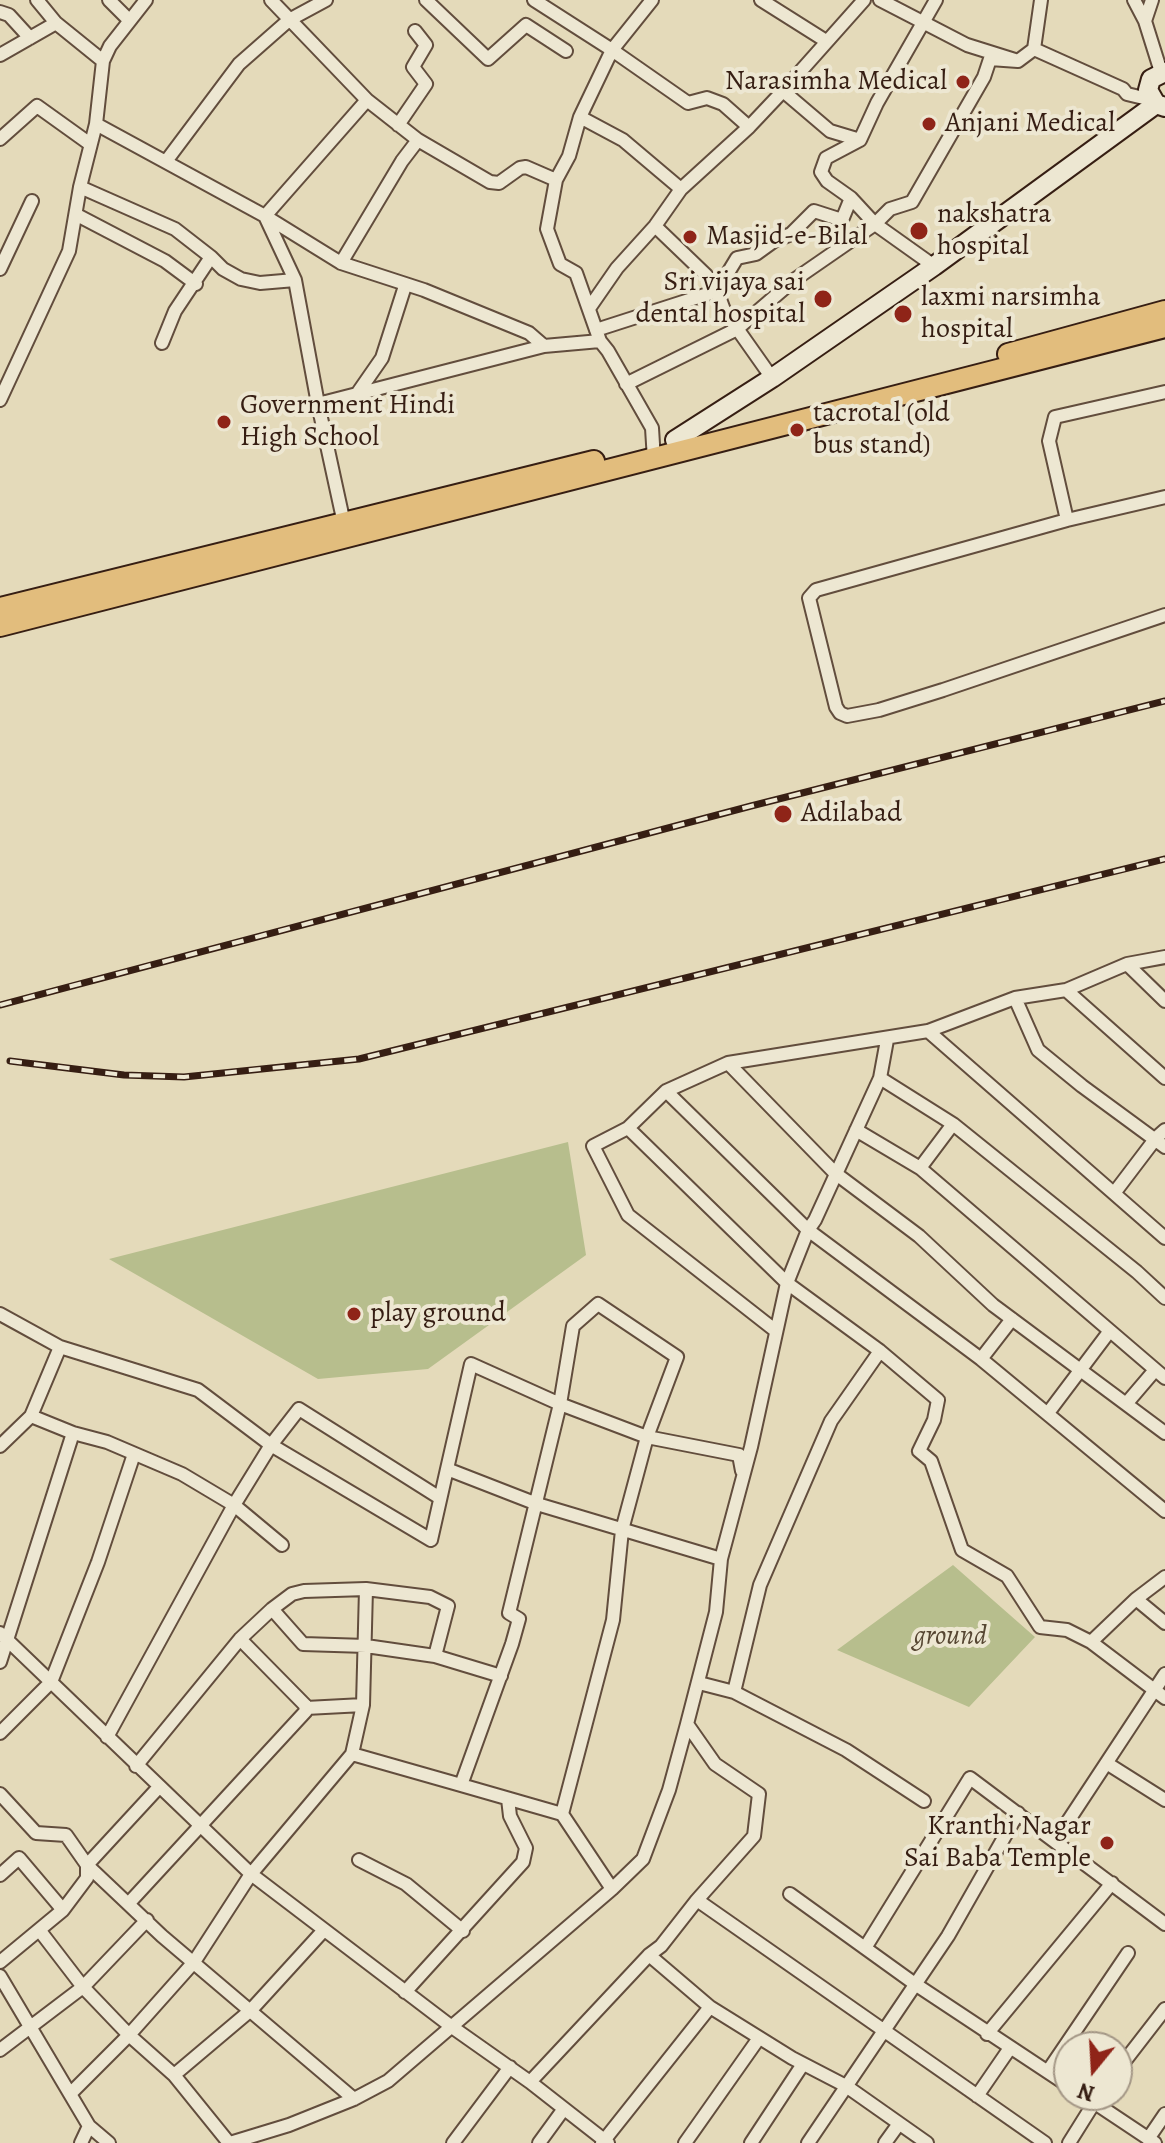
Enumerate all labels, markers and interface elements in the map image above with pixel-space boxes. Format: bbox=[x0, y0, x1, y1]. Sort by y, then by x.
place label: Narasimha Medical bbox=[725, 65, 947, 99]
marker: Narasimha Medical bbox=[954, 73, 972, 91]
place label: Anjani Medical bbox=[945, 107, 1115, 141]
marker: Anjani Medical bbox=[920, 115, 938, 133]
place label: nakshatra hospital bbox=[937, 198, 1051, 264]
place label: Masjid-e-Bilal bbox=[706, 220, 868, 254]
marker: nakshatra hospital bbox=[908, 220, 930, 242]
marker: Masjid-e-Bilal bbox=[681, 228, 699, 246]
place label: Sri vijaya sai dental hospital bbox=[635, 266, 805, 332]
place label: laxmi narsimha hospital bbox=[921, 281, 1100, 347]
marker: Sri vijaya sai dental hospital bbox=[812, 288, 834, 310]
marker: laxmi narsimha hospital bbox=[892, 303, 914, 325]
place label: Government Hindi High School bbox=[240, 389, 455, 455]
place label: tacrotal (old bus stand) bbox=[813, 397, 950, 463]
marker: Government Hindi High School bbox=[215, 413, 233, 431]
marker: tacrotal (old bus stand) bbox=[788, 421, 806, 439]
place label: Adilabad bbox=[801, 797, 902, 831]
marker: Adilabad bbox=[772, 803, 794, 825]
place label: play ground bbox=[370, 1297, 506, 1331]
marker: play ground bbox=[345, 1305, 363, 1323]
park label: ground bbox=[913, 1620, 987, 1654]
place label: Kranthi Nagar Sai Baba Temple bbox=[904, 1810, 1091, 1876]
marker: Kranthi Nagar Sai Baba Temple bbox=[1098, 1834, 1116, 1852]
north arrow bbox=[1053, 2031, 1133, 2111]
text: N bbox=[1074, 2075, 1098, 2109]

